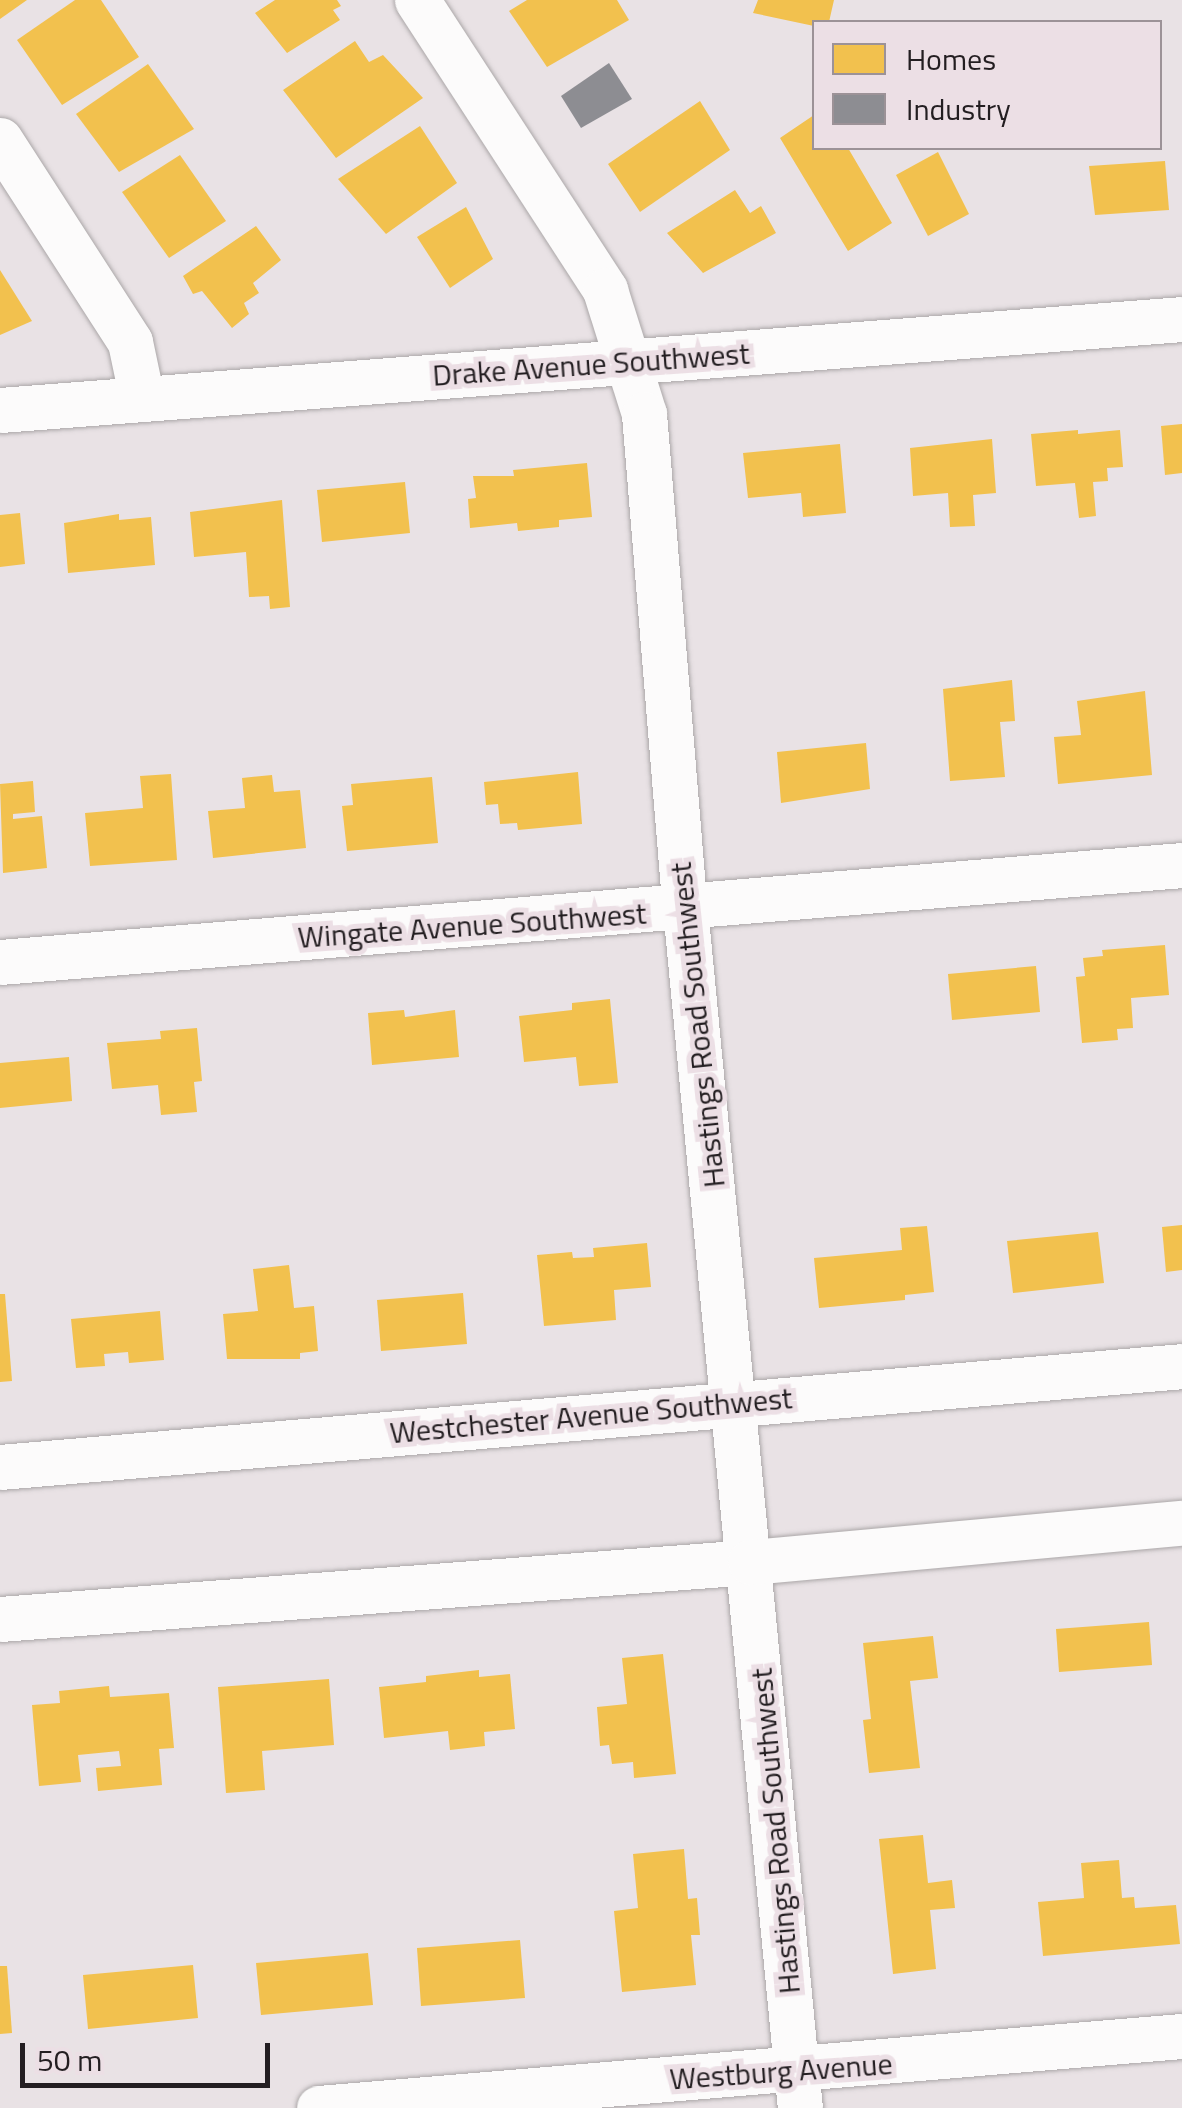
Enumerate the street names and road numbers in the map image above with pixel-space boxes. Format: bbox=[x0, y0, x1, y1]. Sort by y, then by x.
street label: Drake Avenue Southwest bbox=[431, 335, 751, 393]
street label: Hastings Road Southwest bbox=[662, 861, 732, 1189]
street label: Wingate Avenue Southwest bbox=[297, 895, 647, 955]
street label: Westchester Avenue Southwest bbox=[388, 1379, 794, 1451]
street label: Hastings Road Southwest bbox=[743, 1667, 807, 1995]
street label: Westburg Avenue bbox=[668, 2045, 894, 2097]

